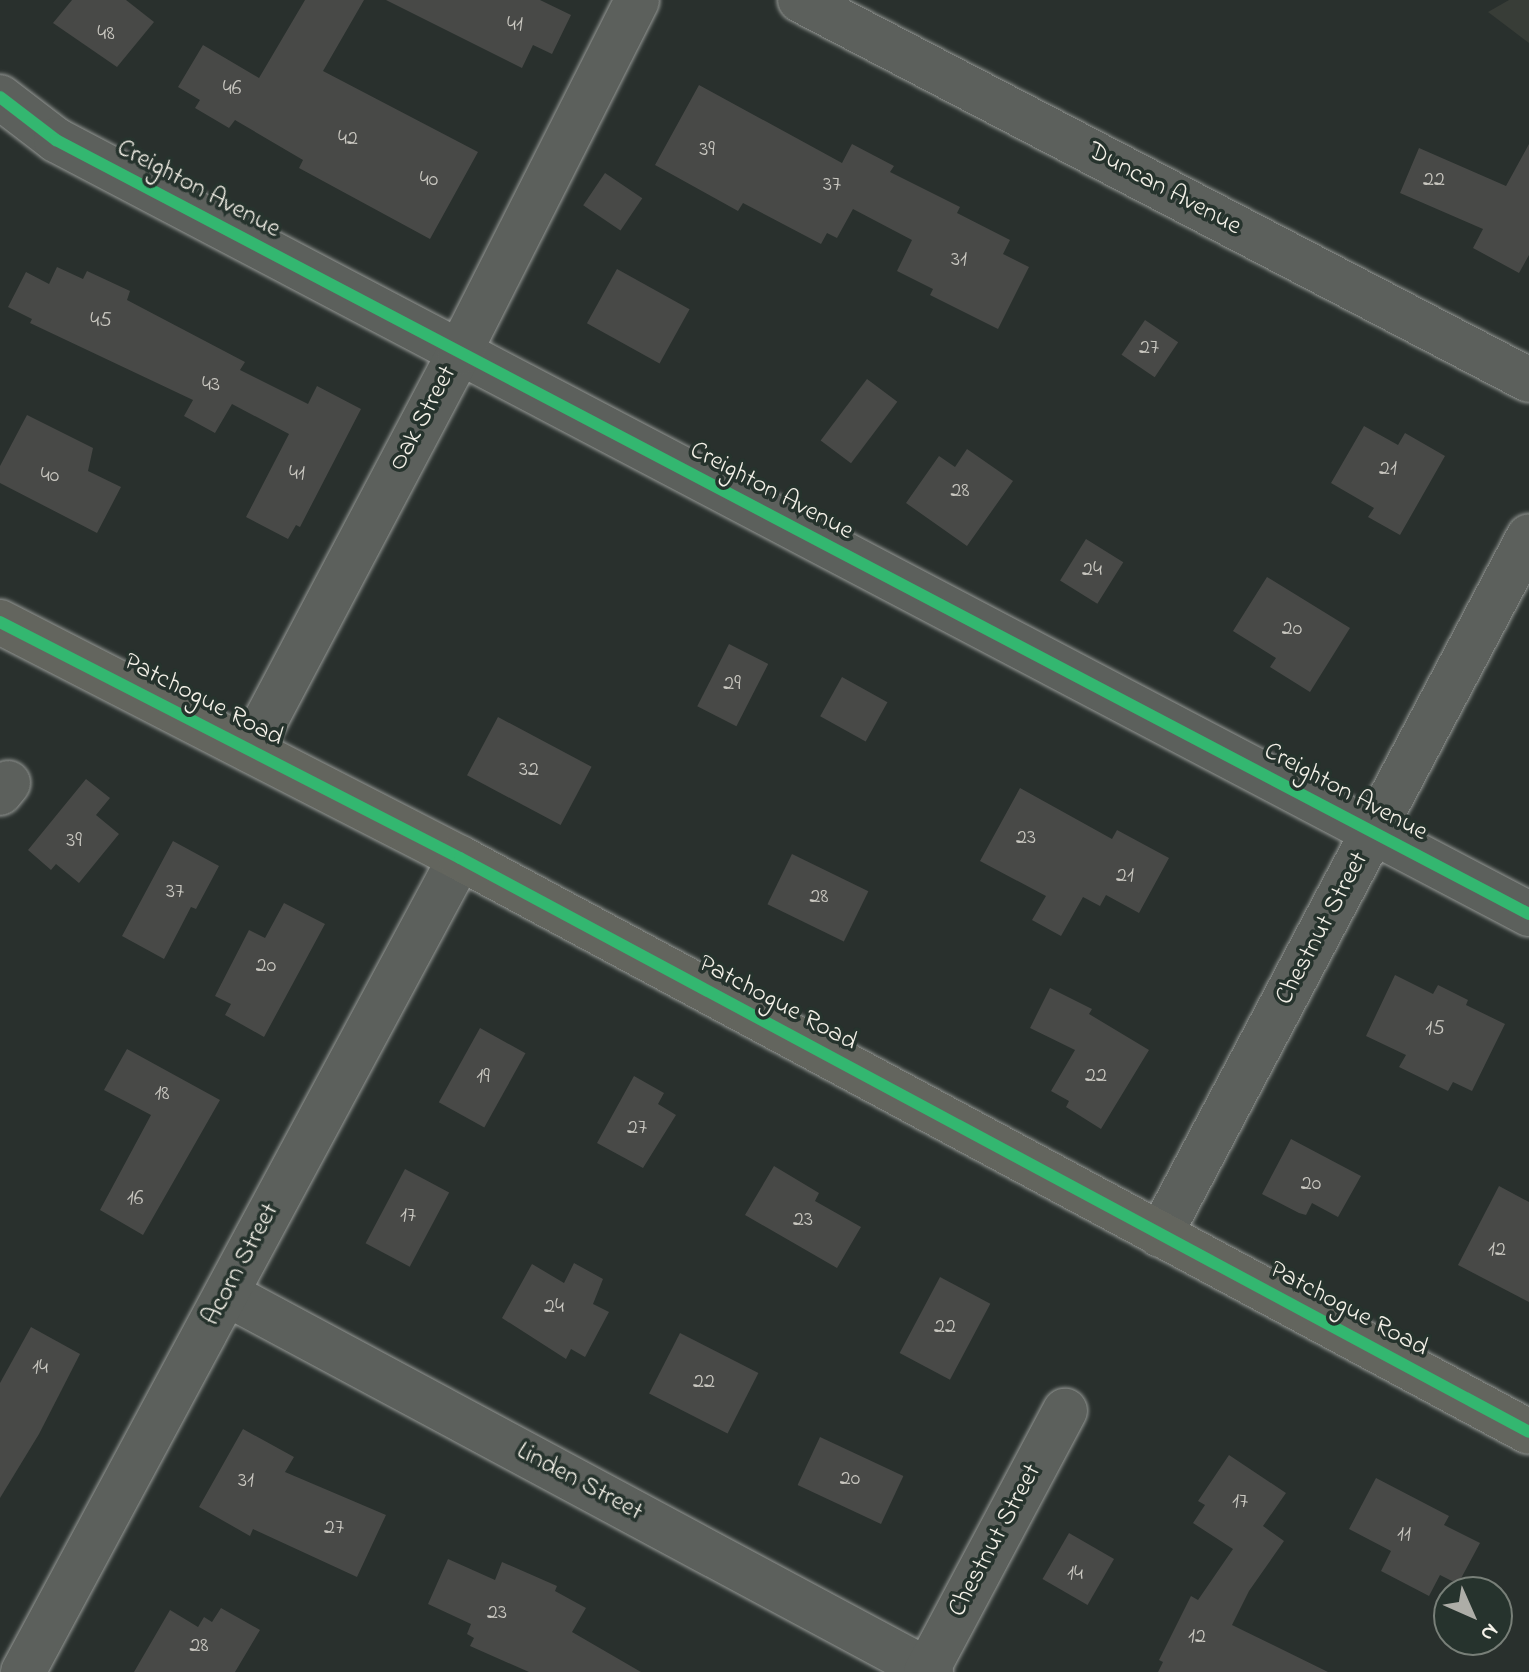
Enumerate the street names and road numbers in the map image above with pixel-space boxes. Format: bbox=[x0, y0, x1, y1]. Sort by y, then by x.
street label: Creighton Avenue bbox=[111, 134, 285, 246]
street label: Duncan Avenue bbox=[1082, 136, 1246, 244]
street label: Oak Street bbox=[383, 361, 465, 477]
street label: Creighton Avenue bbox=[684, 436, 858, 548]
street label: Patchogue Road bbox=[118, 647, 288, 755]
street label: Creighton Avenue bbox=[1258, 737, 1432, 849]
street label: Chestnut Street bbox=[1270, 847, 1376, 1011]
street label: Patchogue Road bbox=[692, 949, 862, 1059]
street label: Acorn Street bbox=[197, 1199, 287, 1331]
street label: Patchogue Road bbox=[1263, 1255, 1433, 1365]
street label: Linden Street bbox=[511, 1437, 647, 1529]
street label: Chestnut Street bbox=[943, 1459, 1049, 1623]

